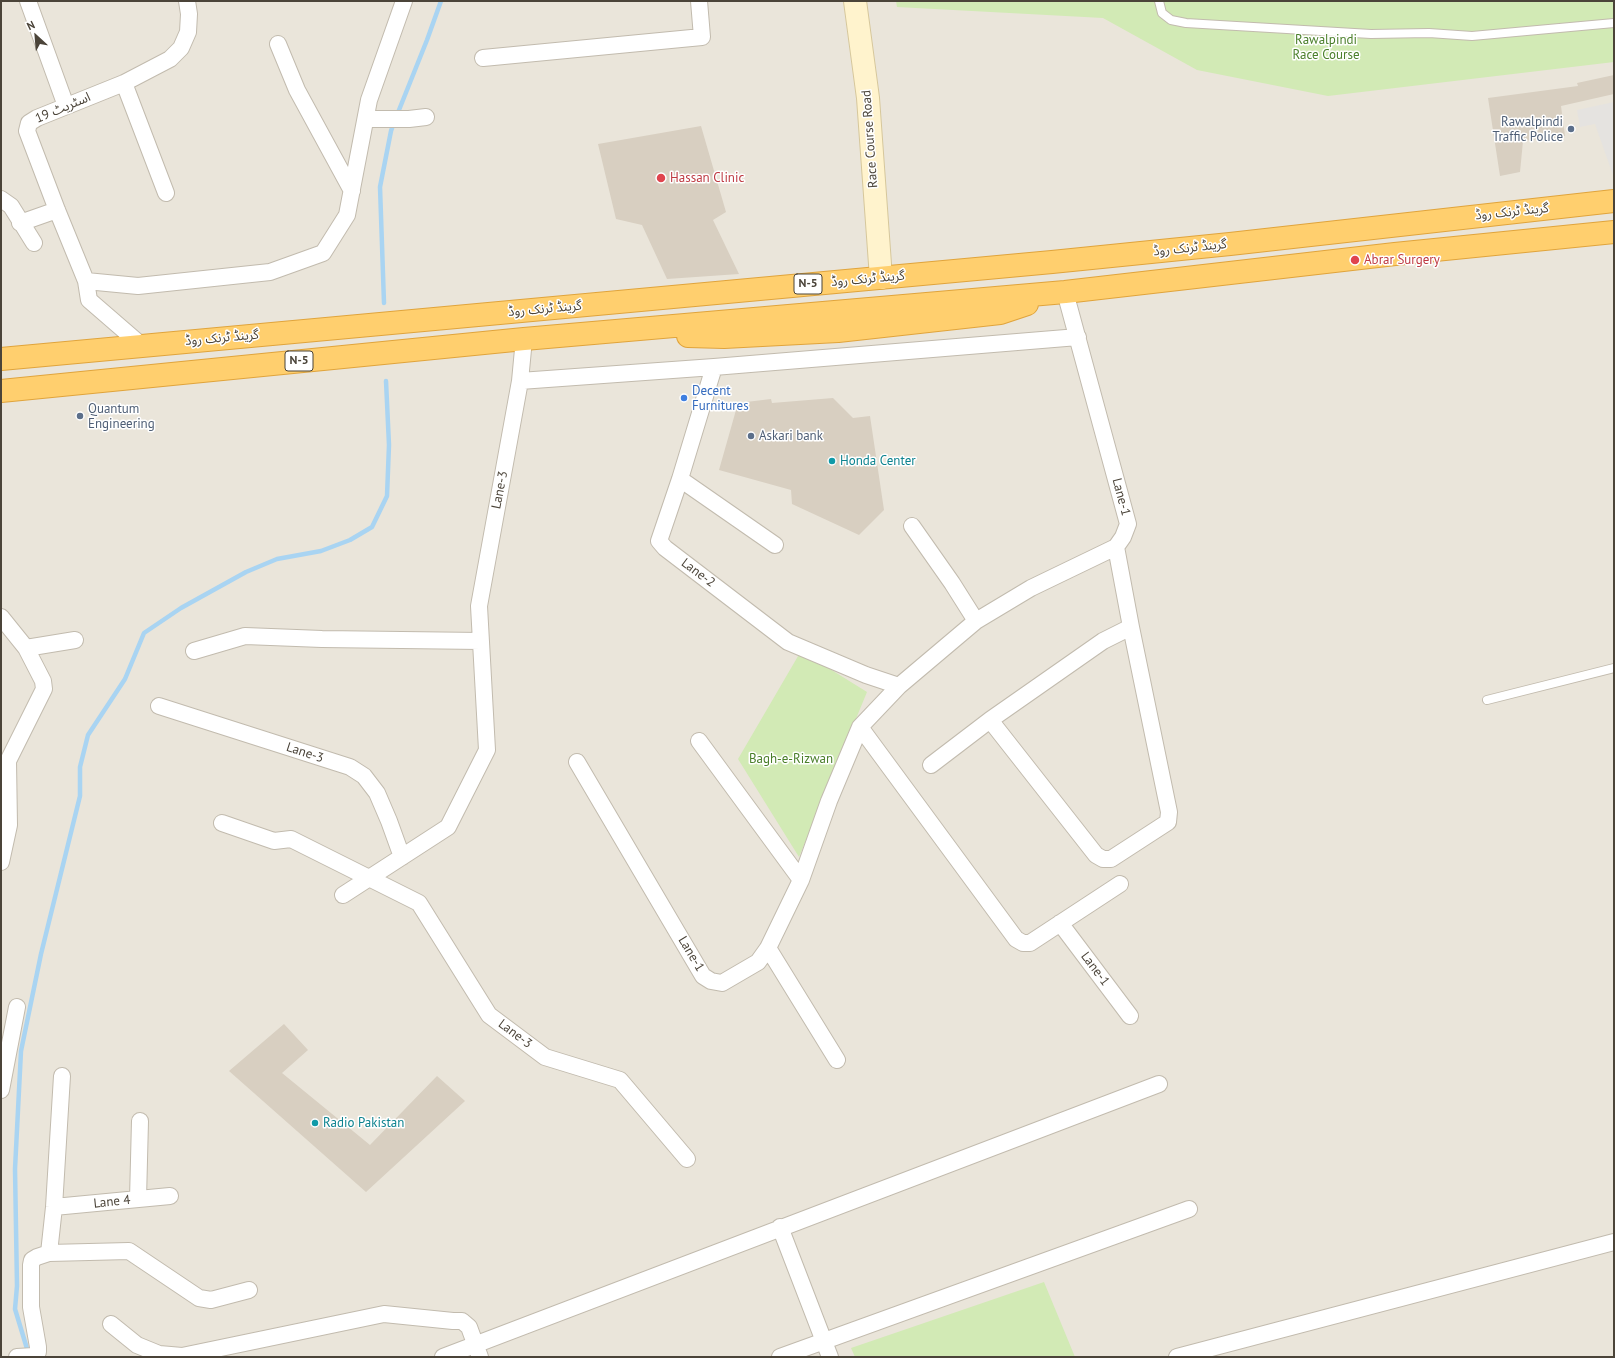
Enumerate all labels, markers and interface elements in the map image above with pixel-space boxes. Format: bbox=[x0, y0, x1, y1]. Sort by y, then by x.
north arrow bbox=[16, 16, 56, 56]
text: N bbox=[24, 17, 37, 33]
park label: Rawalpindi Race Course bbox=[1292, 32, 1360, 63]
street label: اسٹریٹ 19 bbox=[33, 89, 93, 127]
street label: Race Course Road bbox=[859, 90, 881, 188]
place label: Rawalpindi Traffic Police bbox=[1493, 114, 1563, 145]
marker: Rawalpindi Traffic Police bbox=[1566, 124, 1576, 134]
place label: Hassan Clinic bbox=[670, 170, 744, 186]
marker: Hassan Clinic bbox=[655, 172, 667, 184]
street label: گرینڈ ٹرنک روڈ bbox=[1474, 200, 1550, 224]
street label: گرینڈ ٹرنک روڈ bbox=[1152, 236, 1228, 260]
place label: Abrar Surgery bbox=[1364, 252, 1440, 268]
marker: Abrar Surgery bbox=[1349, 254, 1361, 266]
street label: گرینڈ ٹرنک روڈ bbox=[831, 268, 905, 290]
road number: N-5 bbox=[794, 274, 822, 294]
street label: گرینڈ ٹرنک روڈ bbox=[508, 298, 582, 320]
street label: گرینڈ ٹرنک روڈ bbox=[185, 327, 259, 349]
road number: N-5 bbox=[285, 351, 313, 371]
place label: Decent Furnitures bbox=[692, 383, 749, 414]
marker: Decent Furnitures bbox=[679, 393, 689, 403]
place label: Quantum Engineering bbox=[88, 401, 155, 432]
marker: Quantum Engineering bbox=[75, 411, 85, 421]
place label: Askari bank bbox=[759, 428, 823, 444]
marker: Askari bank bbox=[746, 431, 756, 441]
place label: Honda Center bbox=[840, 453, 916, 469]
marker: Honda Center bbox=[827, 456, 837, 466]
street label: Lane-3 bbox=[489, 470, 511, 510]
street label: Lane-1 bbox=[1108, 476, 1134, 518]
street label: Lane-2 bbox=[678, 555, 718, 591]
street label: Lane-3 bbox=[284, 740, 326, 766]
park label: Bagh-e-Rizwan bbox=[749, 751, 833, 767]
street label: Lane-1 bbox=[674, 934, 708, 974]
street label: Lane-1 bbox=[1077, 949, 1113, 989]
street label: Lane-3 bbox=[495, 1016, 535, 1052]
place label: Radio Pakistan bbox=[323, 1115, 404, 1131]
marker: Radio Pakistan bbox=[310, 1118, 320, 1128]
street label: Lane 4 bbox=[93, 1192, 131, 1212]

